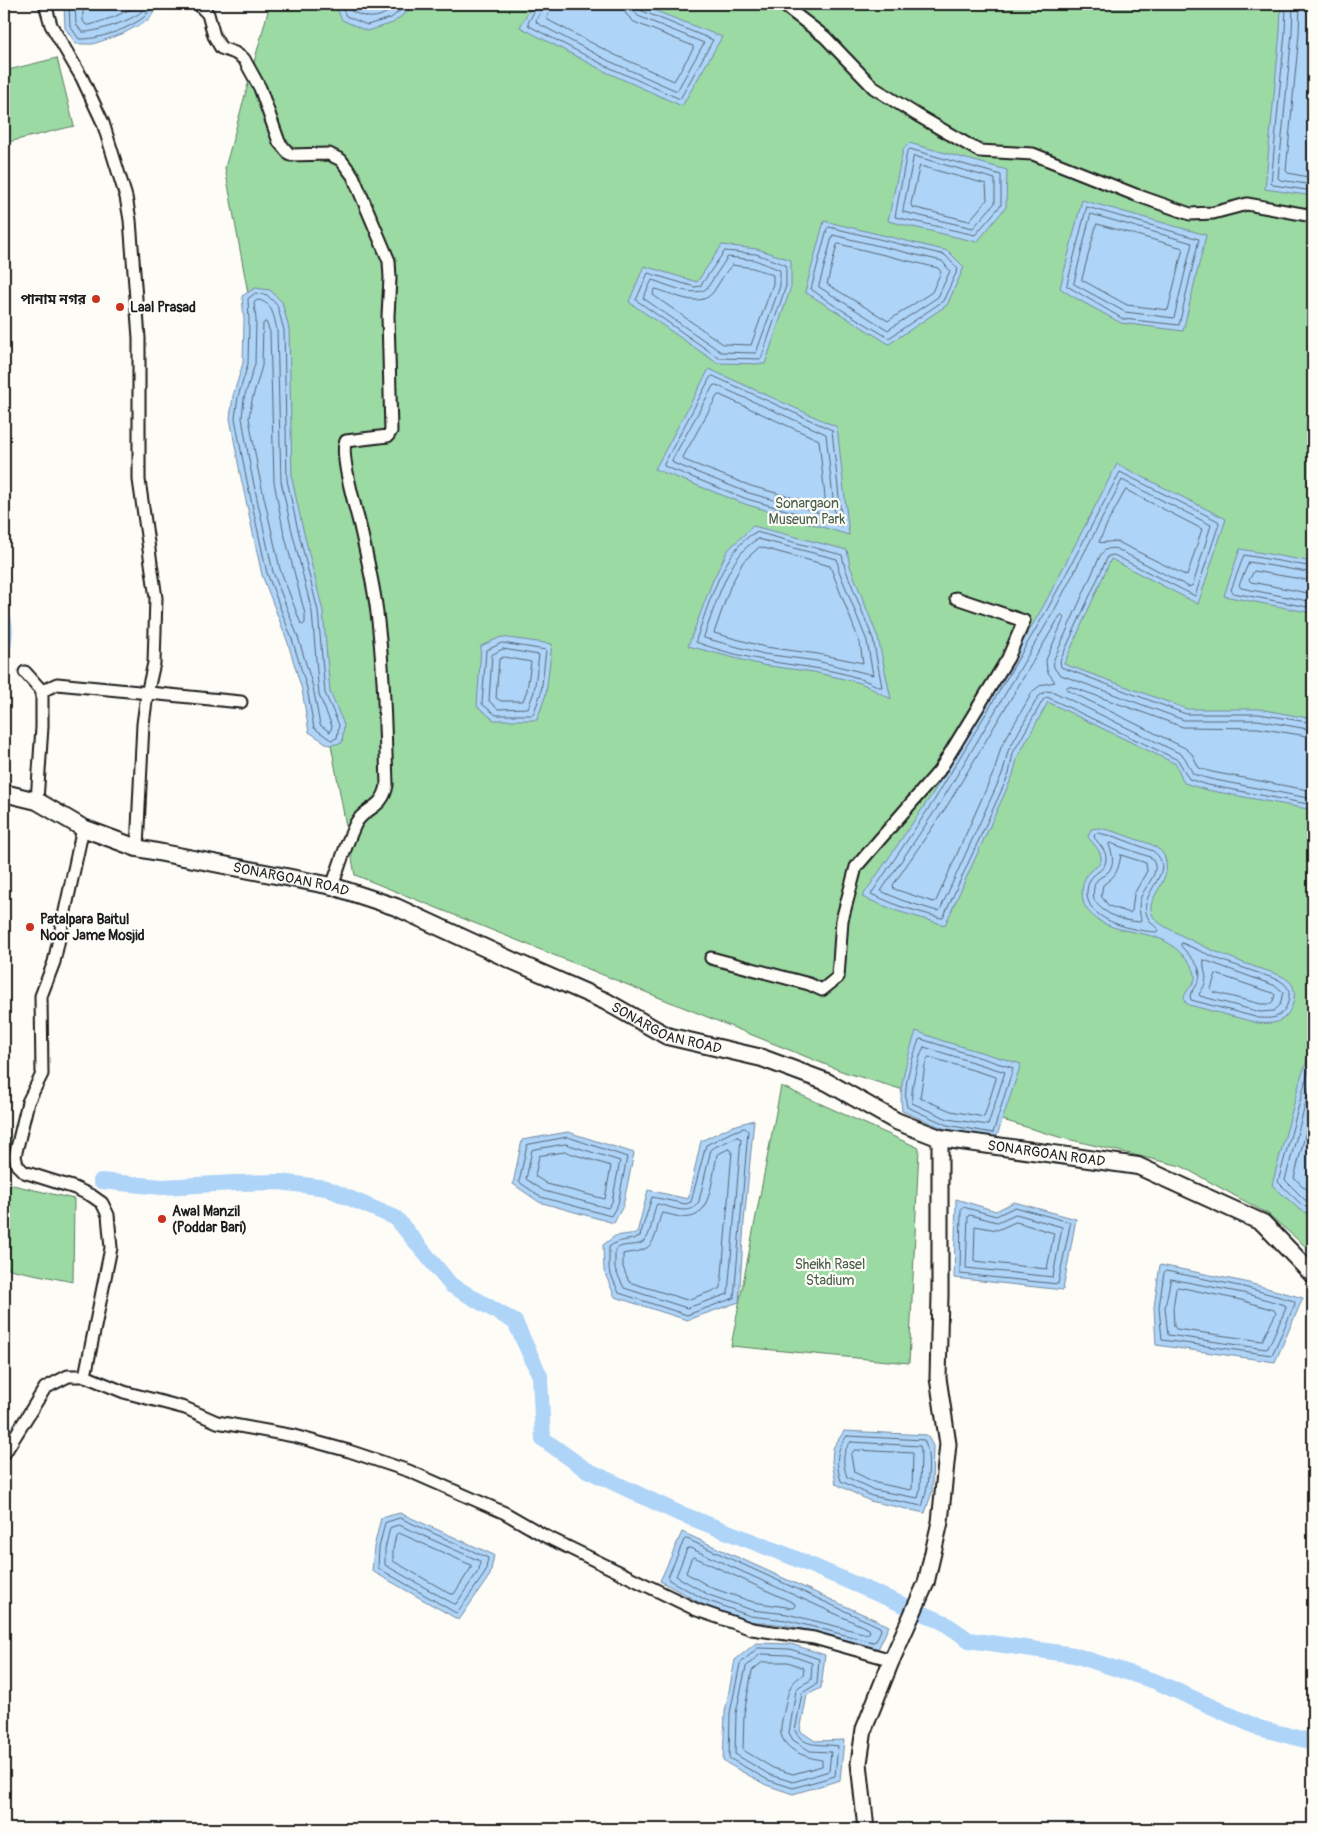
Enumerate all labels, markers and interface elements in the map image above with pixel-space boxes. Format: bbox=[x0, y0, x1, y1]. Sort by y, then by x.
place label: পানাম নগর bbox=[20, 291, 87, 308]
marker: পানাম নগর bbox=[90, 293, 102, 305]
place label: Laal Prasad bbox=[130, 299, 196, 316]
marker: Laal Prasad bbox=[114, 301, 126, 313]
park label: Sonargaon Museum Park bbox=[769, 495, 846, 528]
street label: SONARGOAN ROAD bbox=[231, 859, 351, 900]
place label: Patalpara Baitul Noor Jame Mosjid bbox=[40, 911, 145, 944]
marker: Patalpara Baitul Noor Jame Mosjid bbox=[24, 921, 36, 933]
street label: SONARGOAN ROAD bbox=[608, 998, 724, 1057]
street label: SONARGOAN ROAD bbox=[987, 1137, 1106, 1170]
place label: Awal Manzil (Poddar Bari) bbox=[172, 1203, 247, 1236]
marker: Awal Manzil (Poddar Bari) bbox=[156, 1213, 168, 1225]
park label: Sheikh Rasel Stadium bbox=[795, 1256, 865, 1289]

